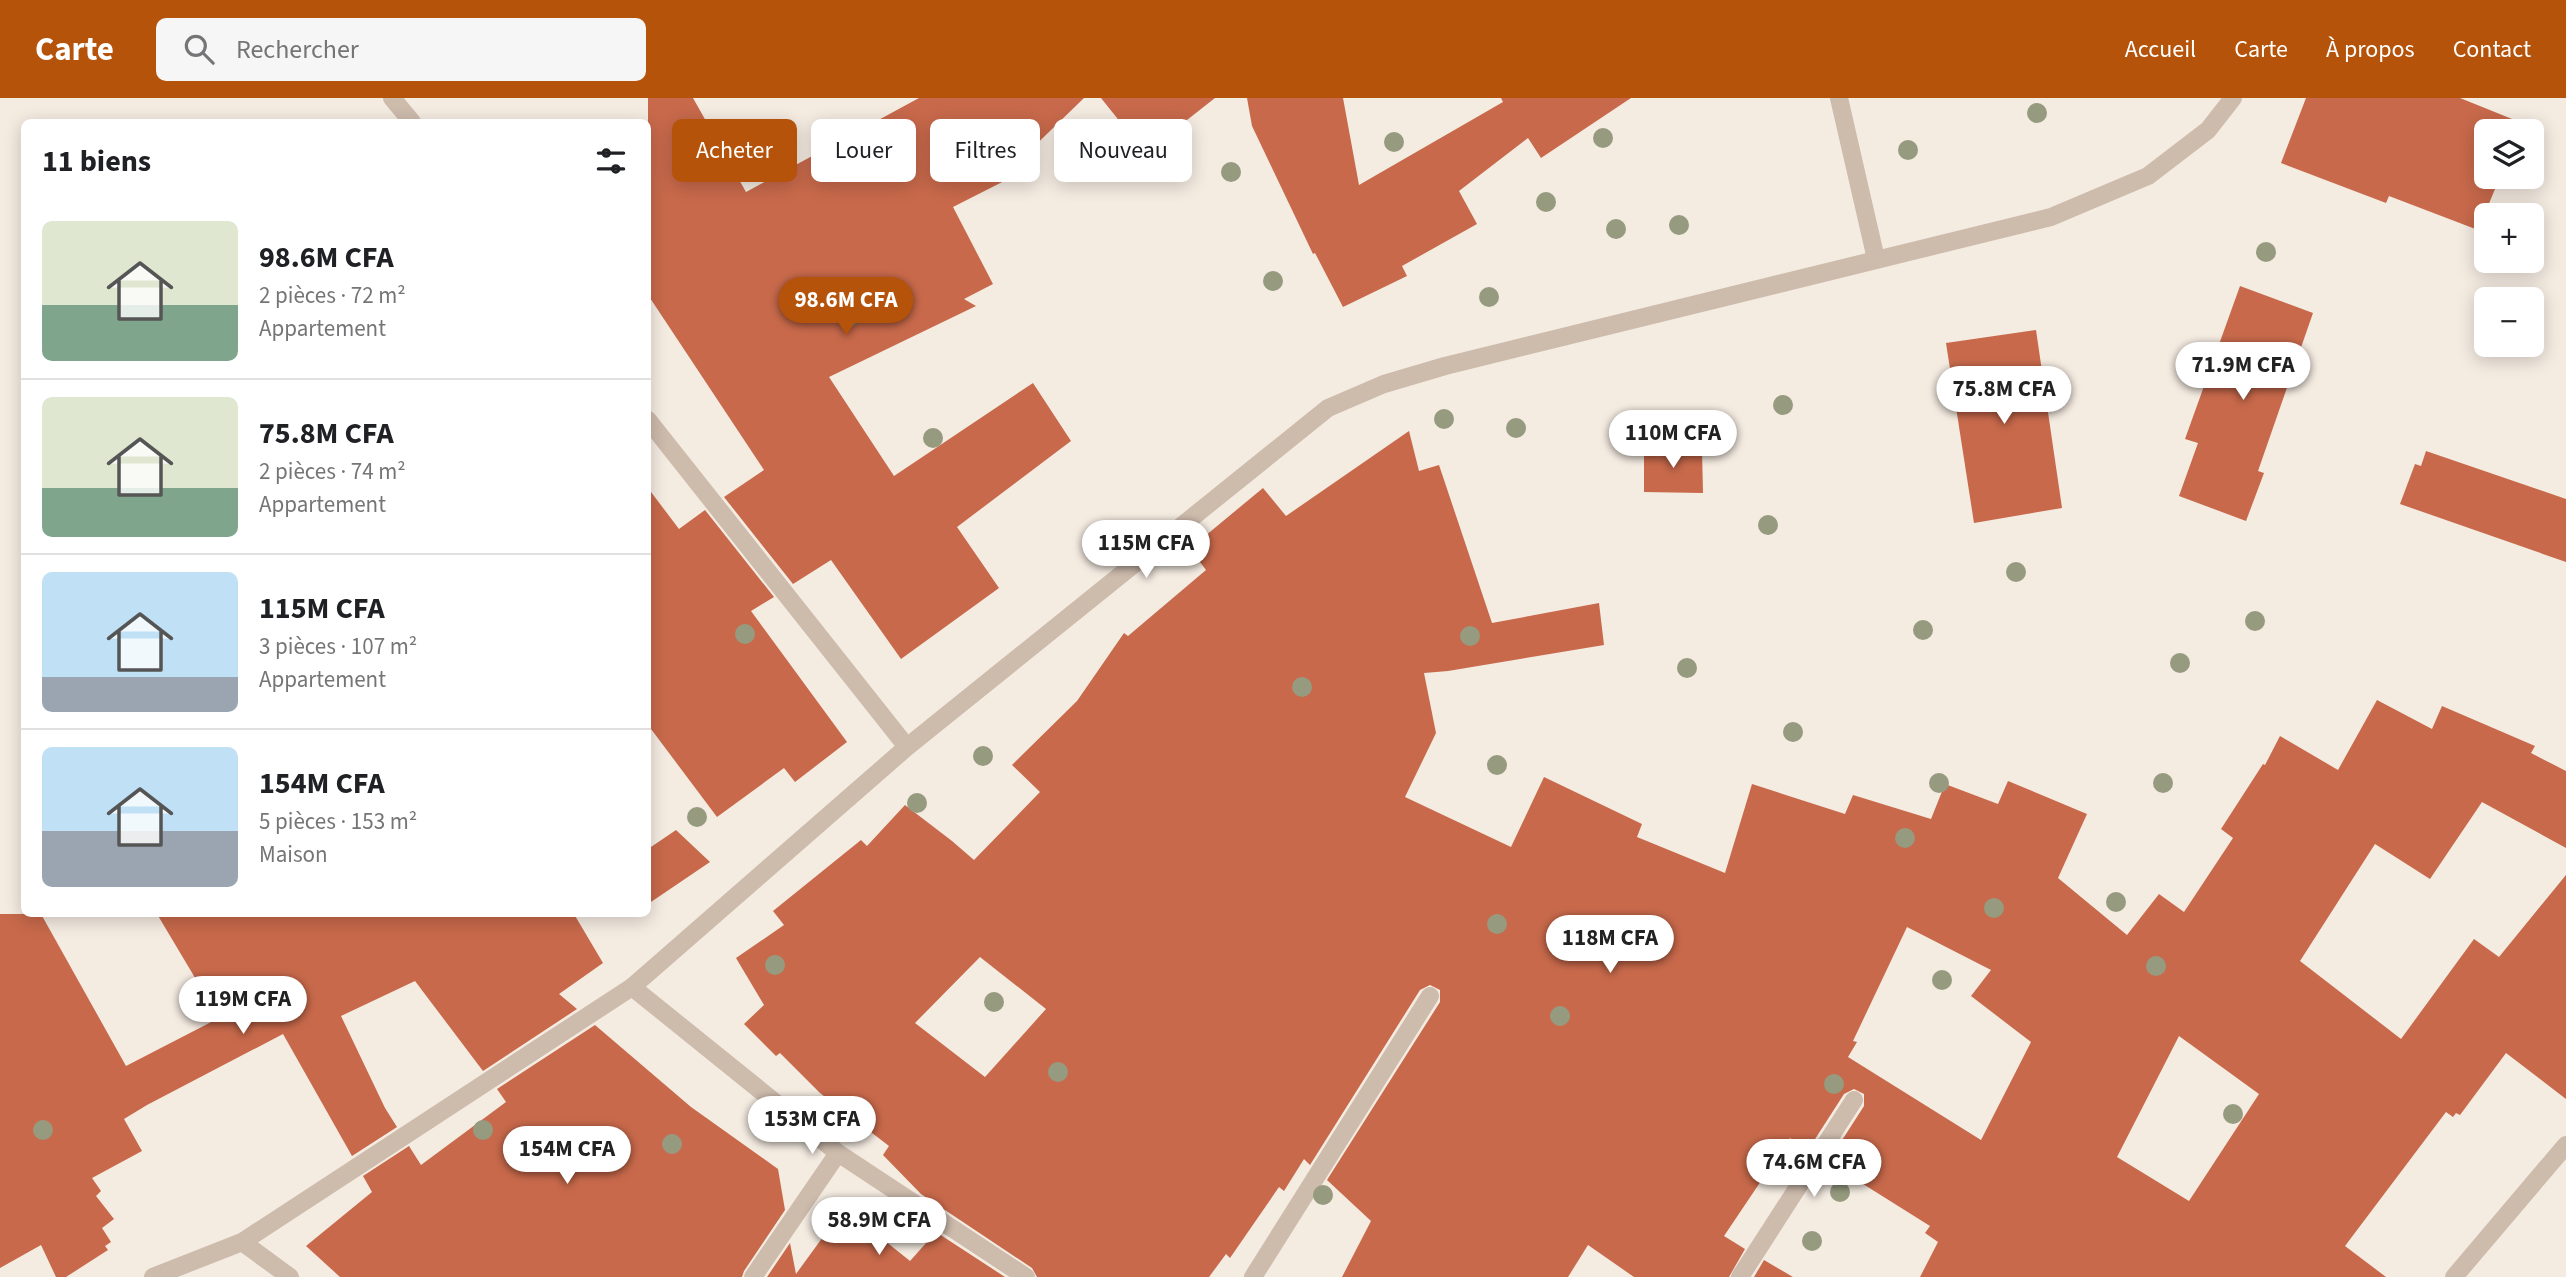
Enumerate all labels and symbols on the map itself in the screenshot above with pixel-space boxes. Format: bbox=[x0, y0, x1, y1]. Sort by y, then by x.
pin: 98.6M CFA bbox=[766, 278, 926, 337]
pin: 71.9M CFA bbox=[2163, 342, 2323, 402]
pin: 75.8M CFA bbox=[1924, 366, 2084, 426]
pin: 110M CFA bbox=[1601, 410, 1745, 470]
pin: 115M CFA bbox=[1074, 520, 1218, 580]
pin: 118M CFA bbox=[1538, 916, 1682, 975]
pin: 119M CFA bbox=[171, 976, 315, 1036]
pin: 153M CFA bbox=[740, 1096, 884, 1156]
pin: 154M CFA bbox=[495, 1126, 639, 1186]
pin: 74.6M CFA bbox=[1734, 1140, 1894, 1199]
pin: 58.9M CFA bbox=[799, 1198, 959, 1257]

